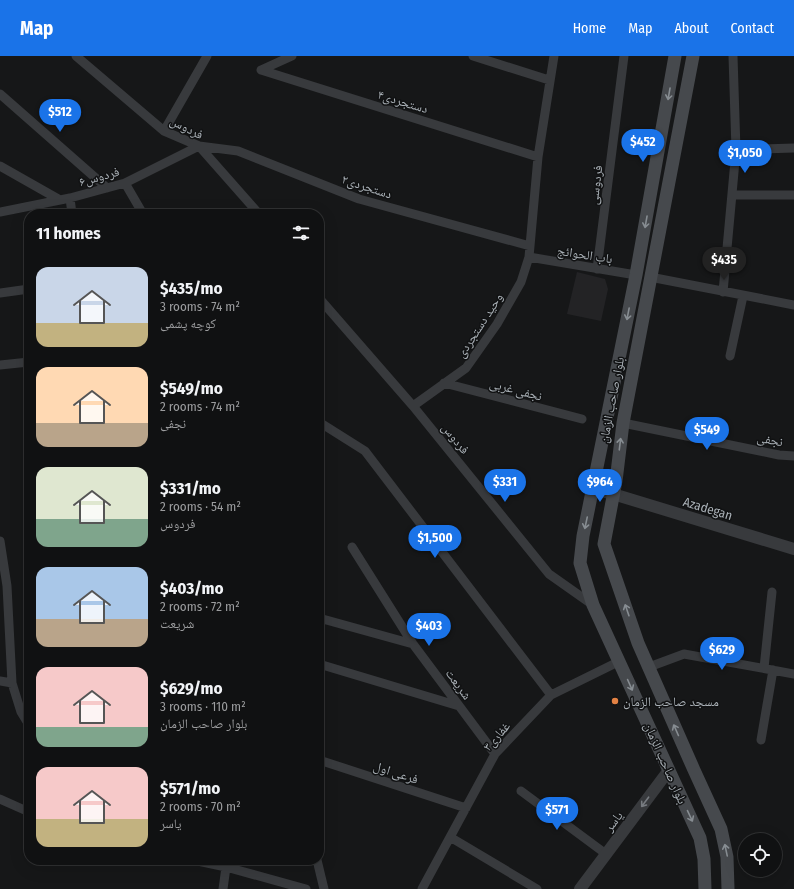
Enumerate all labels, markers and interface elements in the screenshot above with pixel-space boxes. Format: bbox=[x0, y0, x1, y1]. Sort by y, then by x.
text: Map bbox=[20, 17, 53, 40]
text: Home bbox=[573, 20, 606, 37]
text: Map bbox=[628, 20, 652, 37]
text: About bbox=[674, 20, 709, 37]
text: Contact bbox=[731, 20, 774, 37]
street label: دستجردی۴ bbox=[376, 87, 430, 117]
one-way arrow bbox=[664, 87, 672, 100]
pin: $512 bbox=[36, 99, 84, 133]
text: $512 bbox=[48, 104, 72, 119]
street label: فردوس bbox=[167, 113, 206, 143]
pin: $452 bbox=[619, 129, 667, 163]
text: $452 bbox=[630, 134, 656, 149]
pin: $1,050 bbox=[712, 140, 778, 174]
text: $1,050 bbox=[728, 145, 762, 160]
street label: فردوس۶ bbox=[77, 164, 121, 190]
street label: فردوسی bbox=[586, 164, 606, 206]
street label: دستجردی۲ bbox=[340, 171, 394, 203]
one-way arrow bbox=[641, 215, 649, 228]
icon: filters bbox=[290, 222, 312, 244]
text: 11 homes bbox=[36, 223, 101, 244]
street label: باب الحوائج bbox=[556, 243, 614, 268]
pin: $435 bbox=[700, 247, 748, 281]
text: $435 bbox=[711, 252, 737, 267]
text: $435/mo bbox=[160, 278, 223, 299]
icon: home bbox=[68, 283, 116, 331]
street label: وحید دستجردی bbox=[453, 290, 507, 361]
text: 3 rooms · 74 m² bbox=[160, 299, 240, 314]
one-way arrow bbox=[624, 307, 632, 320]
text: کوچه پشمی bbox=[160, 316, 216, 331]
street label: بلوار صاحب الزمان bbox=[596, 356, 628, 445]
street label: نجفی غربی bbox=[488, 375, 544, 405]
text: $549/mo bbox=[160, 378, 223, 399]
icon: home bbox=[68, 383, 116, 431]
text: 2 rooms · 74 m² bbox=[160, 399, 240, 414]
text: نجفی bbox=[160, 416, 186, 431]
pin: $549 bbox=[683, 417, 731, 451]
street label: فردوس bbox=[438, 420, 473, 457]
text: $549 bbox=[694, 422, 720, 437]
street label: نجفی bbox=[755, 430, 784, 450]
one-way arrow bbox=[617, 437, 624, 450]
pin: $331 bbox=[481, 469, 529, 503]
pin: $964 bbox=[576, 469, 624, 503]
text: $331 bbox=[493, 474, 517, 489]
text: $964 bbox=[587, 474, 613, 489]
text: $331/mo bbox=[160, 478, 221, 499]
icon: home bbox=[68, 483, 116, 531]
street label: Azadegan bbox=[681, 494, 734, 523]
text: 2 rooms · 54 m² bbox=[160, 499, 241, 514]
text: فردوس bbox=[160, 516, 195, 531]
one-way arrow bbox=[582, 516, 590, 529]
pin: $1,500 bbox=[402, 525, 468, 559]
text: $1,500 bbox=[417, 530, 453, 545]
text: $403/mo bbox=[160, 578, 224, 599]
icon: home bbox=[68, 583, 116, 631]
text: 2 rooms · 72 m² bbox=[160, 599, 240, 614]
one-way arrow bbox=[623, 604, 630, 617]
pin: $403 bbox=[405, 613, 453, 647]
text: شریعت bbox=[160, 616, 194, 631]
text: $403 bbox=[416, 618, 442, 633]
pin: $629 bbox=[698, 637, 746, 671]
text: $629 bbox=[709, 642, 735, 657]
street label: شریعت bbox=[442, 666, 475, 703]
text: $629/mo bbox=[160, 678, 223, 699]
one-way arrow bbox=[627, 678, 635, 690]
icon: home bbox=[68, 683, 116, 731]
place label: مسجد صاحب الزمان bbox=[623, 694, 719, 710]
marker: مسجد صاحب الزمان bbox=[610, 696, 620, 706]
text: 3 rooms · 110 m² bbox=[160, 699, 246, 714]
text: بلوار صاحب الزمان bbox=[160, 716, 247, 731]
street label: غفاری۳ bbox=[480, 718, 514, 755]
street label: بلوار صاحب الزمان bbox=[640, 720, 690, 807]
one-way arrow bbox=[672, 725, 680, 737]
street label: فرعی اول bbox=[371, 758, 420, 788]
text: $571/mo bbox=[160, 778, 220, 799]
icon: home bbox=[68, 783, 116, 831]
one-way arrow bbox=[641, 796, 650, 807]
pin: $571 bbox=[533, 797, 581, 831]
text: 2 rooms · 70 m² bbox=[160, 799, 241, 814]
text: $571 bbox=[545, 802, 569, 817]
street label: یاسر bbox=[600, 808, 627, 836]
one-way arrow bbox=[686, 809, 694, 821]
text: یاسر bbox=[160, 816, 182, 831]
map controls bbox=[738, 833, 782, 877]
button: locate bbox=[738, 833, 782, 877]
one-way arrow bbox=[721, 844, 729, 857]

